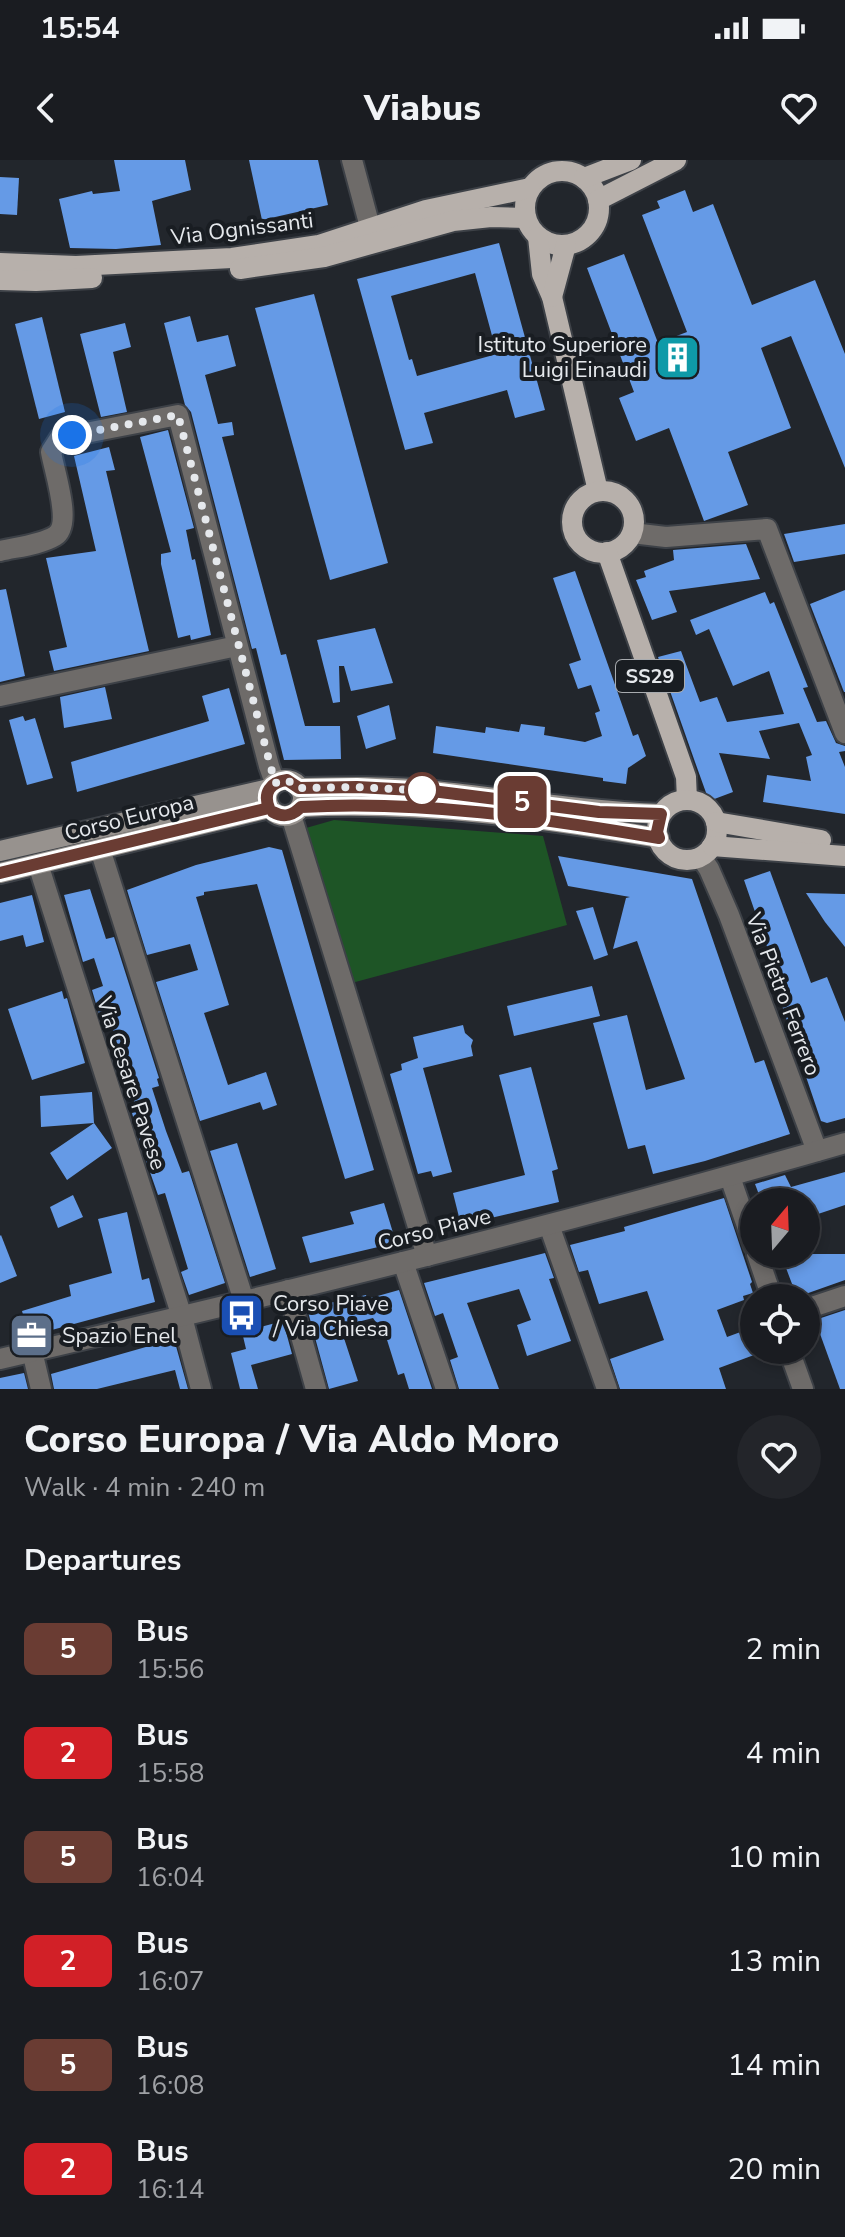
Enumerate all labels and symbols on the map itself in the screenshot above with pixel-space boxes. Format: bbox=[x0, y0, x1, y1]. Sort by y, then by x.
street label: Via Ognissanti bbox=[168, 205, 315, 253]
place label: Istituto Superiore Luigi Einaudi bbox=[478, 330, 647, 385]
building icon: Istituto Superiore Luigi Einaudi bbox=[654, 333, 702, 381]
your location bbox=[52, 415, 92, 455]
road number: SS29 bbox=[616, 660, 684, 692]
unlabelled marker bbox=[405, 773, 439, 807]
line badge: 5 bbox=[496, 776, 548, 828]
street label: Corso Europa bbox=[62, 787, 197, 849]
street label: Via Pietro Ferrero bbox=[738, 908, 828, 1080]
street label: Via Cesare Pavese bbox=[89, 992, 173, 1174]
north arrow bbox=[740, 1188, 820, 1268]
street label: Corso Piave bbox=[374, 1201, 494, 1259]
place label: Corso Piave / Via Chiesa bbox=[272, 1289, 389, 1344]
bus stop icon: Corso Piave / Via Chiesa bbox=[218, 1292, 266, 1340]
office icon: Spazio Enel bbox=[7, 1311, 55, 1359]
place label: Spazio Enel bbox=[62, 1321, 177, 1351]

